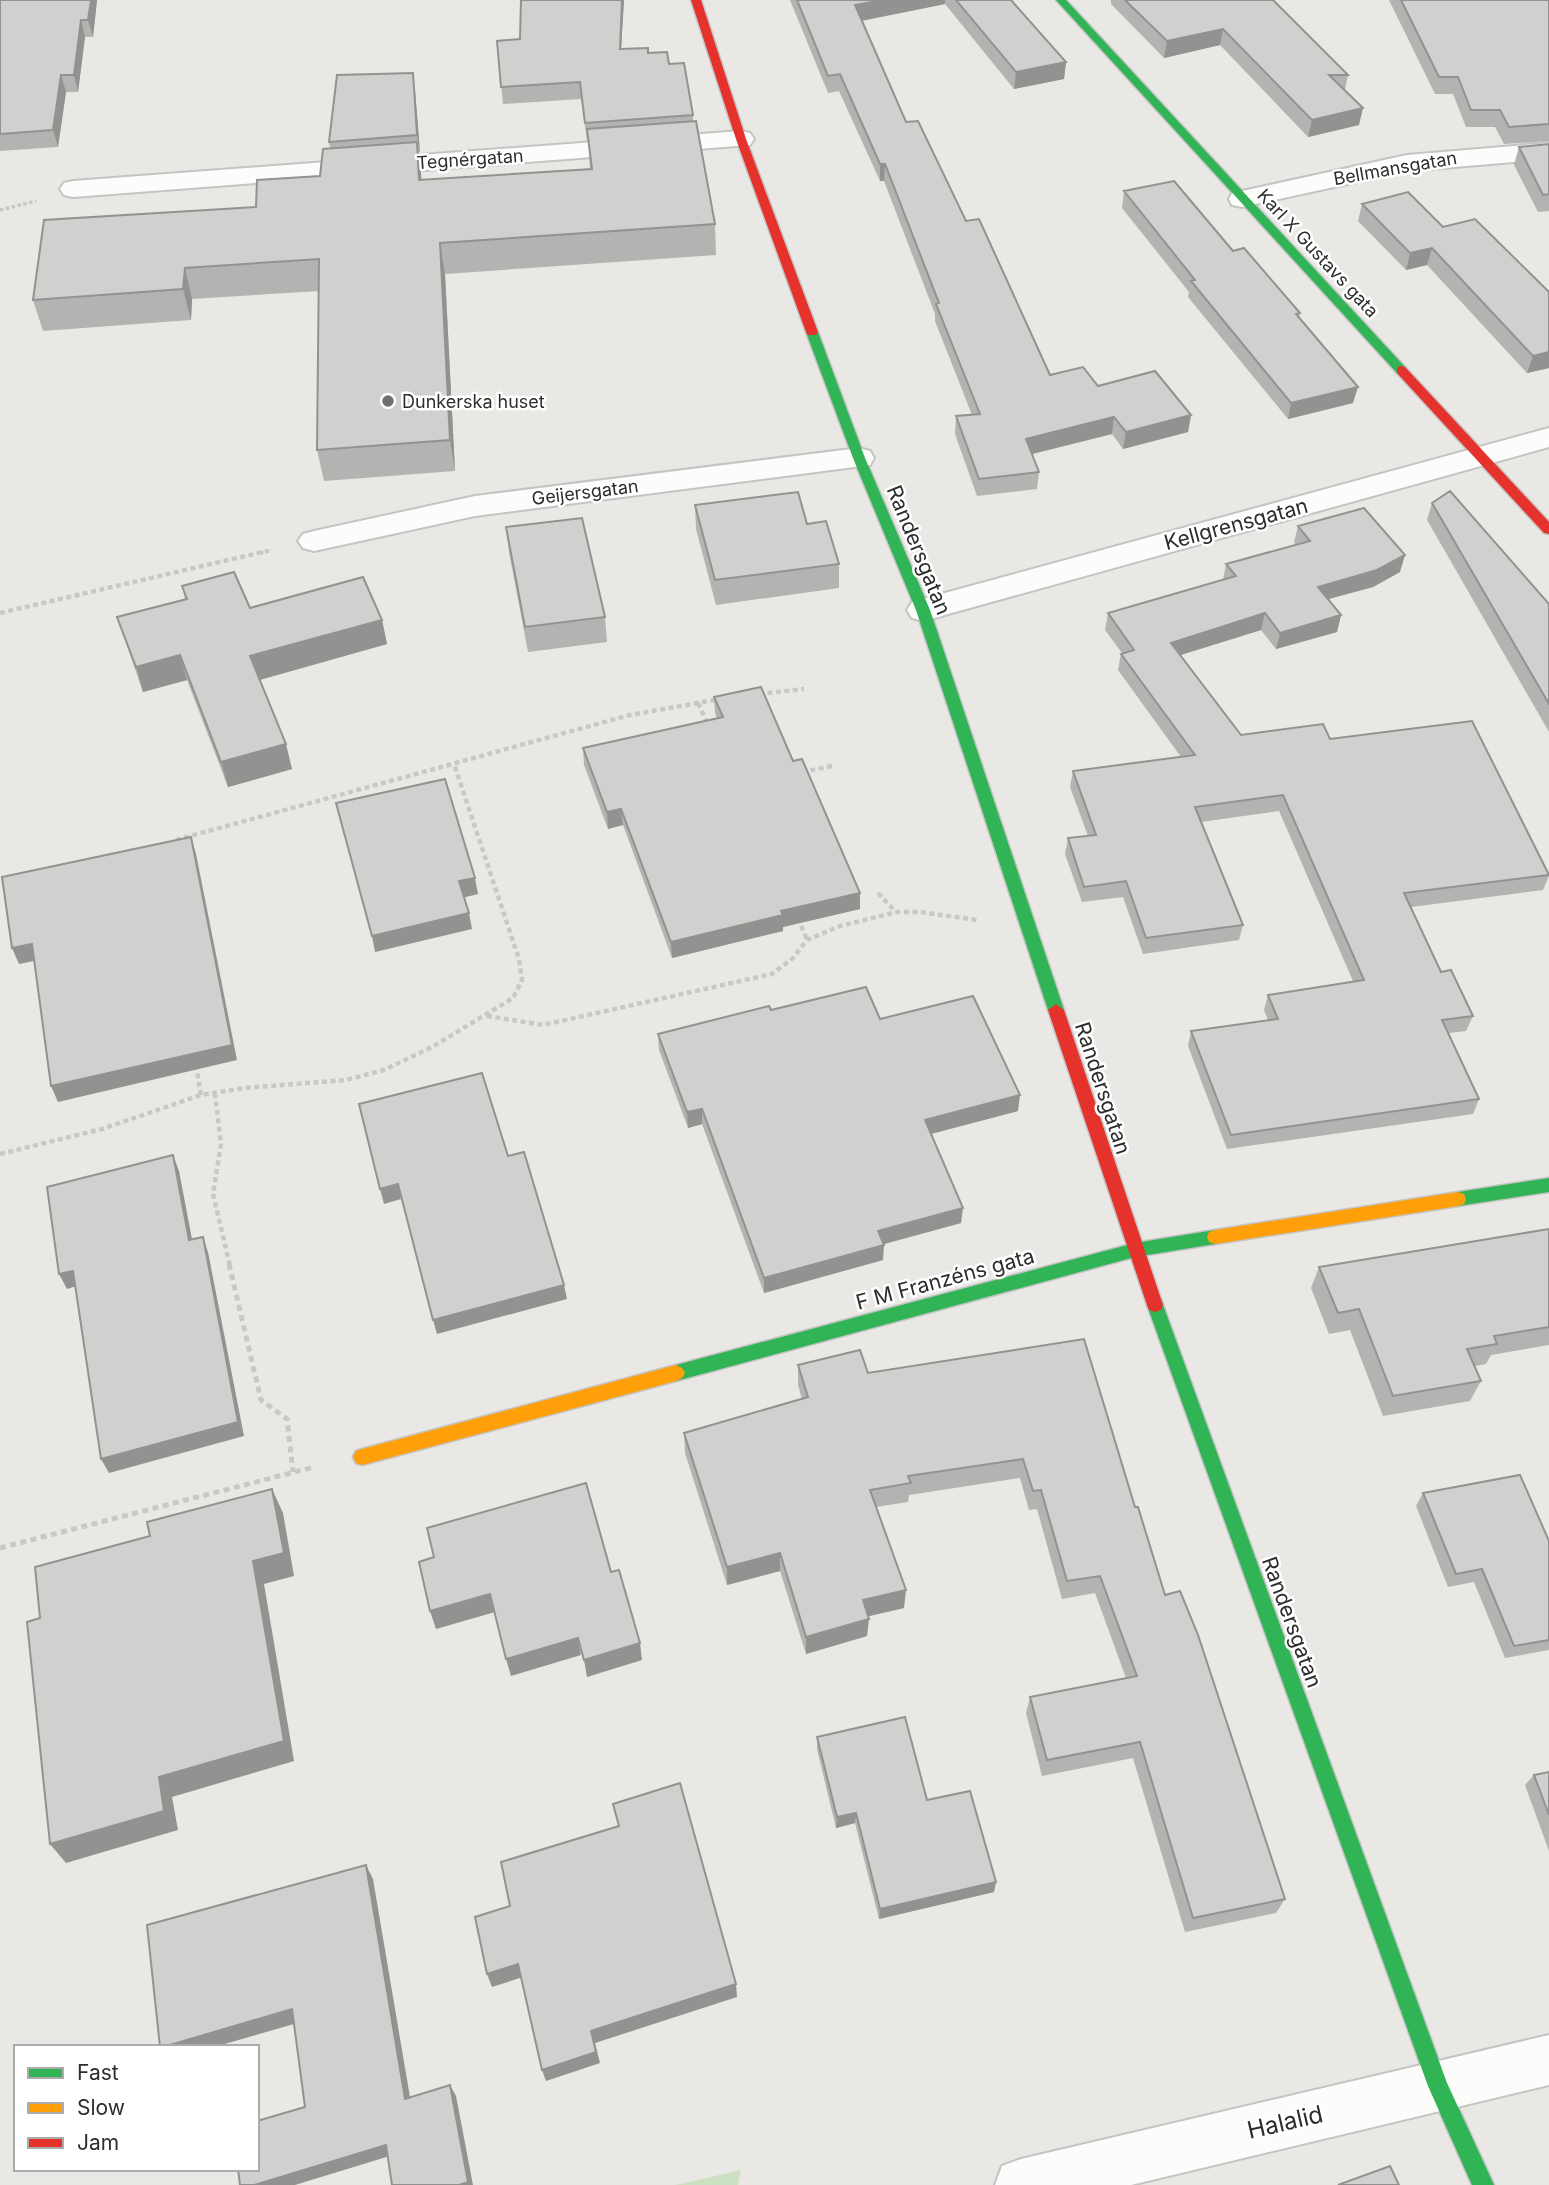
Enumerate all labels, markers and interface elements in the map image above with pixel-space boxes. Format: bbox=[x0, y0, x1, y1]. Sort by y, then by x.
street label: Tegnérgatan bbox=[416, 145, 524, 173]
street label: Bellmansgatan bbox=[1332, 147, 1458, 189]
street label: Karl X Gustavs gata bbox=[1253, 185, 1383, 321]
place label: Dunkerska huset bbox=[402, 391, 545, 412]
marker: Dunkerska huset bbox=[380, 393, 396, 409]
street label: Geijersgatan bbox=[530, 475, 640, 509]
street label: Randersgatan bbox=[882, 482, 956, 618]
street label: Kellgrensgatan bbox=[1161, 493, 1311, 555]
street label: Randersgatan bbox=[1070, 1019, 1136, 1157]
street label: F M Franzéns gata bbox=[853, 1243, 1037, 1315]
street label: Randersgatan bbox=[1257, 1553, 1327, 1691]
legend bbox=[14, 2045, 259, 2171]
text: Fast bbox=[77, 2060, 119, 2085]
text: Slow bbox=[77, 2095, 125, 2120]
street label: Halalid bbox=[1244, 2099, 1326, 2145]
text: Jam bbox=[77, 2130, 119, 2155]

